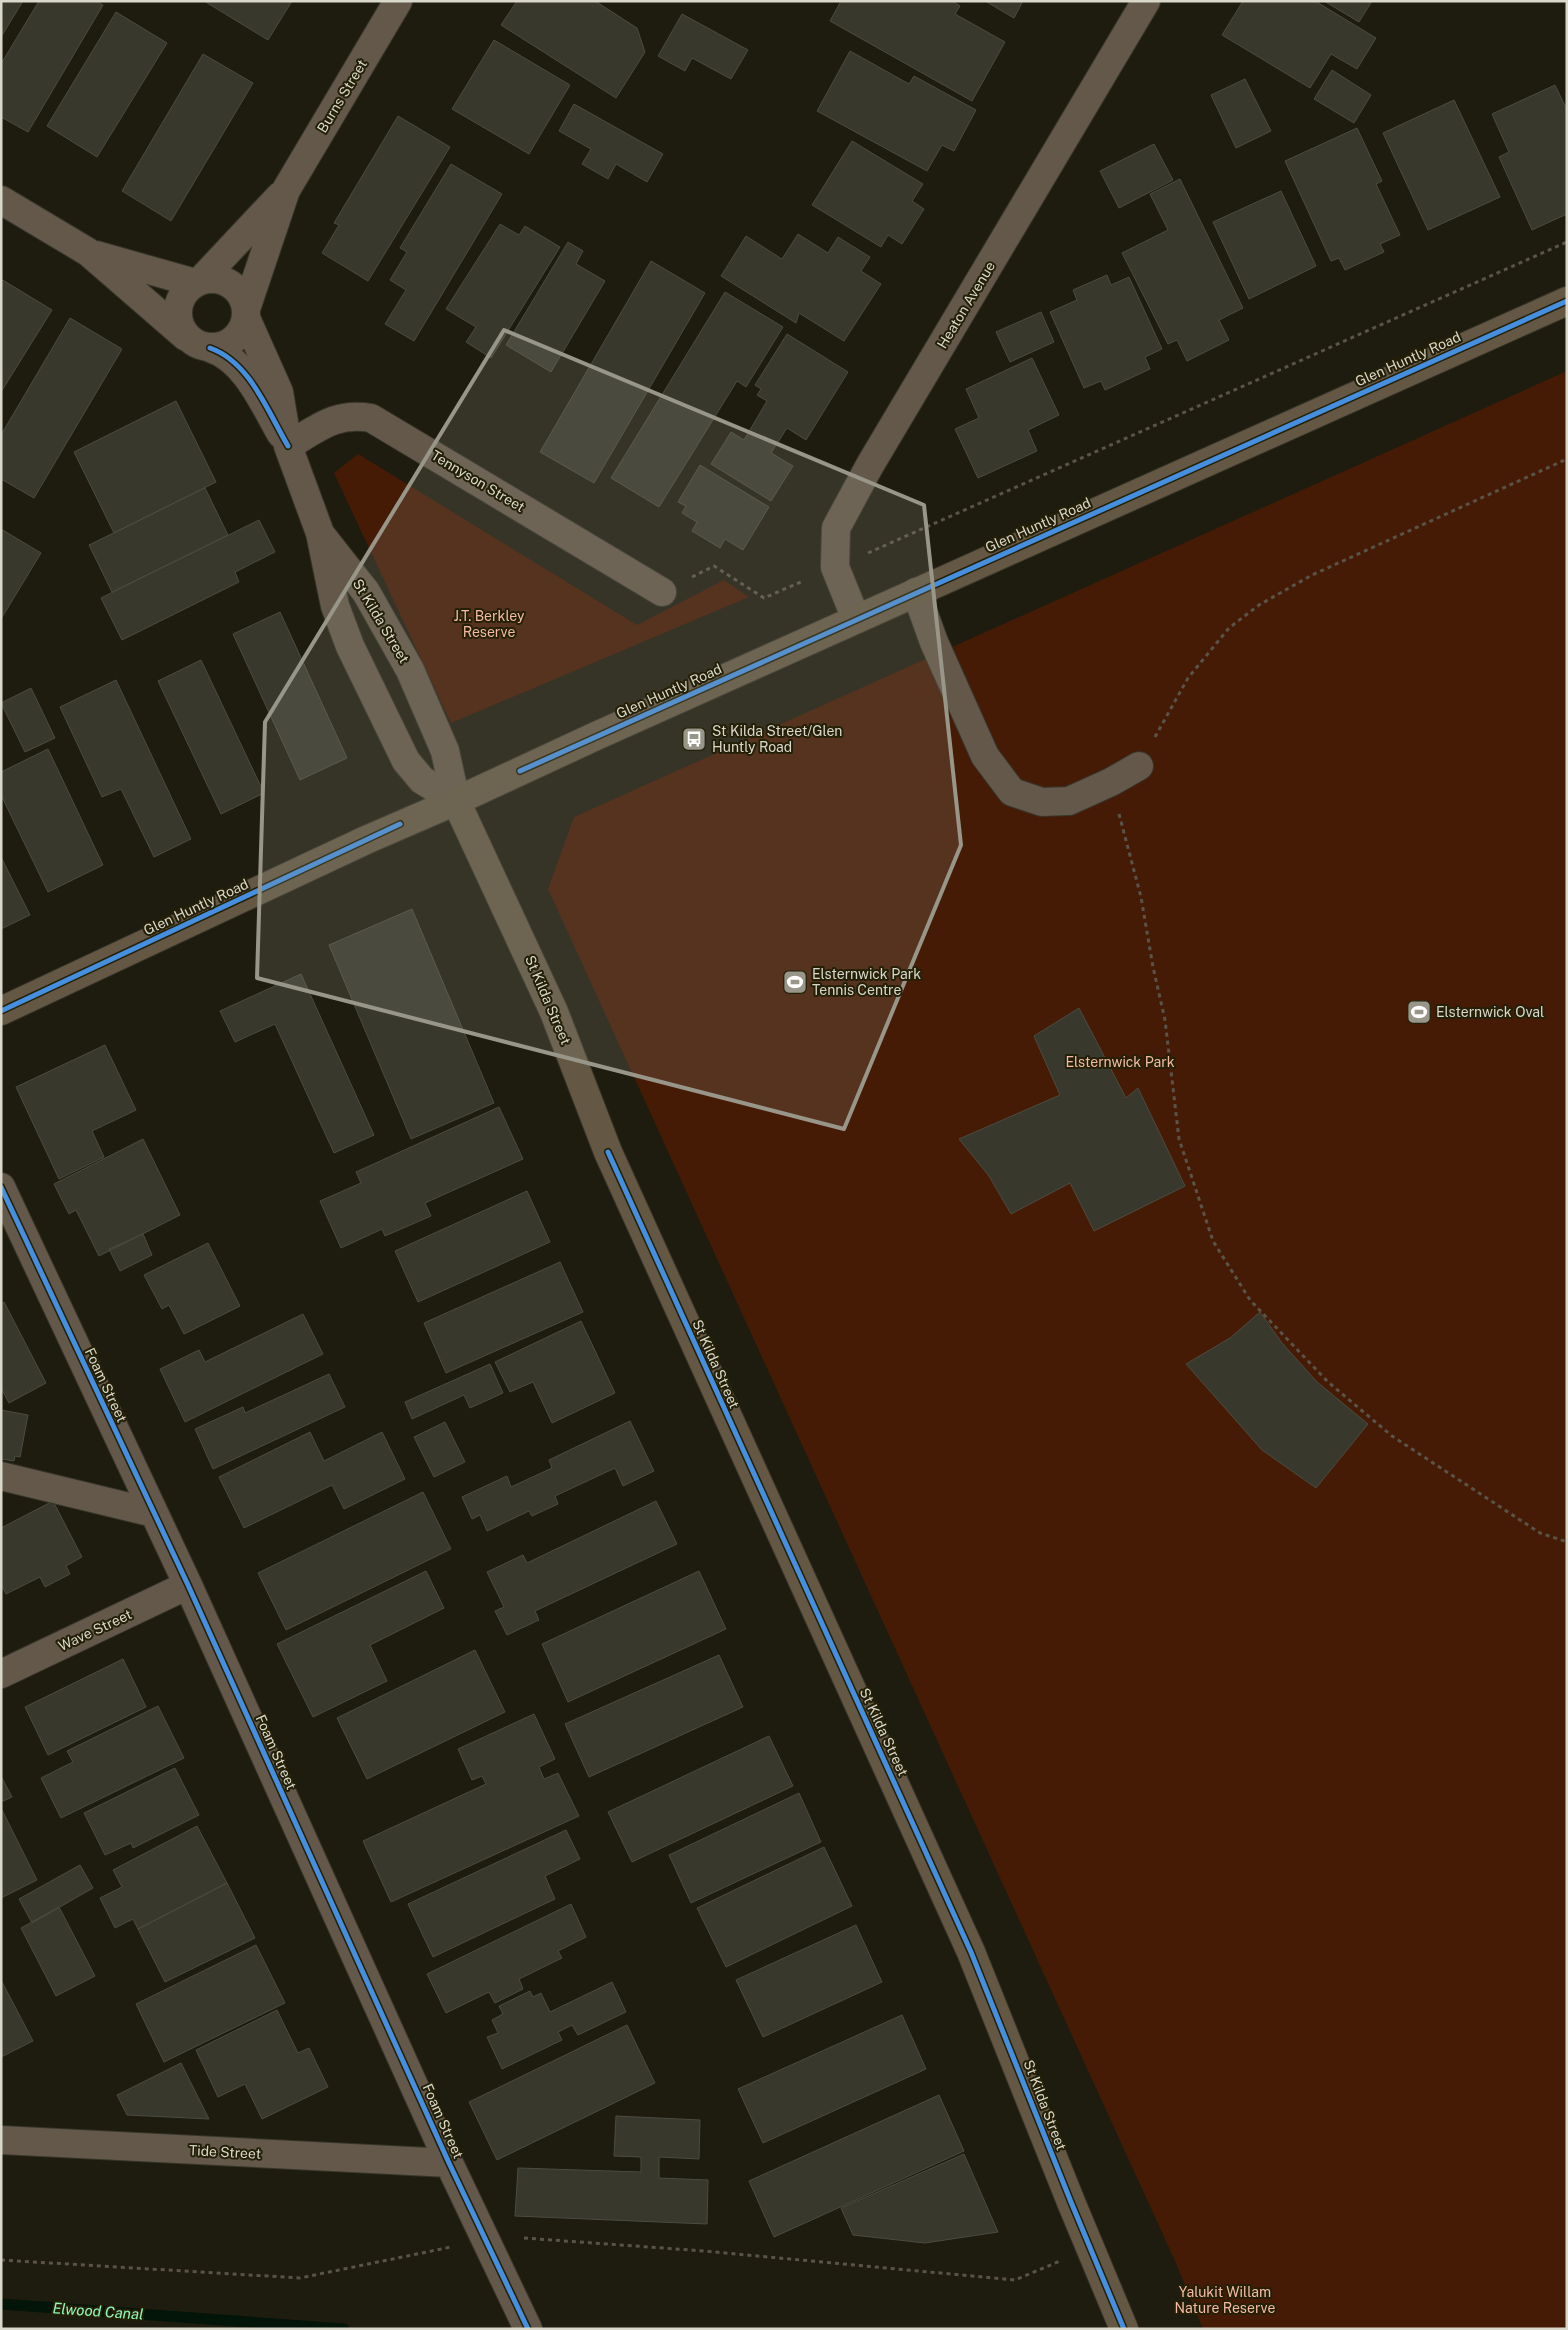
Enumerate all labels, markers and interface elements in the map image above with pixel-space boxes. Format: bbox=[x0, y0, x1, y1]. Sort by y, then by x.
street label: Burns Street bbox=[314, 57, 370, 135]
street label: Heaton Avenue bbox=[934, 259, 998, 351]
street label: Glen Huntly Road bbox=[1353, 329, 1463, 389]
street label: Tennyson Street bbox=[428, 447, 528, 515]
street label: Glen Huntly Road bbox=[983, 495, 1093, 555]
street label: St Kilda Street bbox=[350, 576, 412, 666]
park label: J.T. Berkley Reserve bbox=[453, 608, 525, 640]
street label: Glen Huntly Road bbox=[614, 661, 724, 721]
place label: St Kilda Street/Glen Huntly Road bbox=[712, 723, 842, 755]
bus stop icon: St Kilda Street/Glen Huntly Road bbox=[681, 726, 707, 752]
street label: Glen Huntly Road bbox=[141, 876, 251, 938]
street label: St Kilda Street bbox=[522, 953, 574, 1047]
place label: Elsternwick Park Tennis Centre bbox=[812, 966, 921, 998]
sports icon: Elsternwick Park Tennis Centre bbox=[782, 969, 808, 995]
sports icon: Elsternwick Oval bbox=[1406, 999, 1432, 1025]
place label: Elsternwick Oval bbox=[1436, 1004, 1544, 1020]
park label: Elsternwick Park bbox=[1066, 1054, 1175, 1070]
street label: St Kilda Street bbox=[689, 1317, 743, 1411]
street label: Foam Street bbox=[82, 1345, 130, 1425]
street label: Wave Street bbox=[56, 1606, 134, 1654]
street label: St Kilda Street bbox=[857, 1685, 911, 1779]
street label: Foam Street bbox=[252, 1712, 300, 1792]
street label: St Kilda Street bbox=[1020, 2058, 1070, 2152]
street label: Foam Street bbox=[419, 2081, 467, 2161]
street label: Tide Street bbox=[188, 2142, 262, 2162]
park label: Yalukit Willam Nature Reserve bbox=[1175, 2284, 1275, 2316]
water label: Elwood Canal bbox=[52, 2299, 144, 2323]

